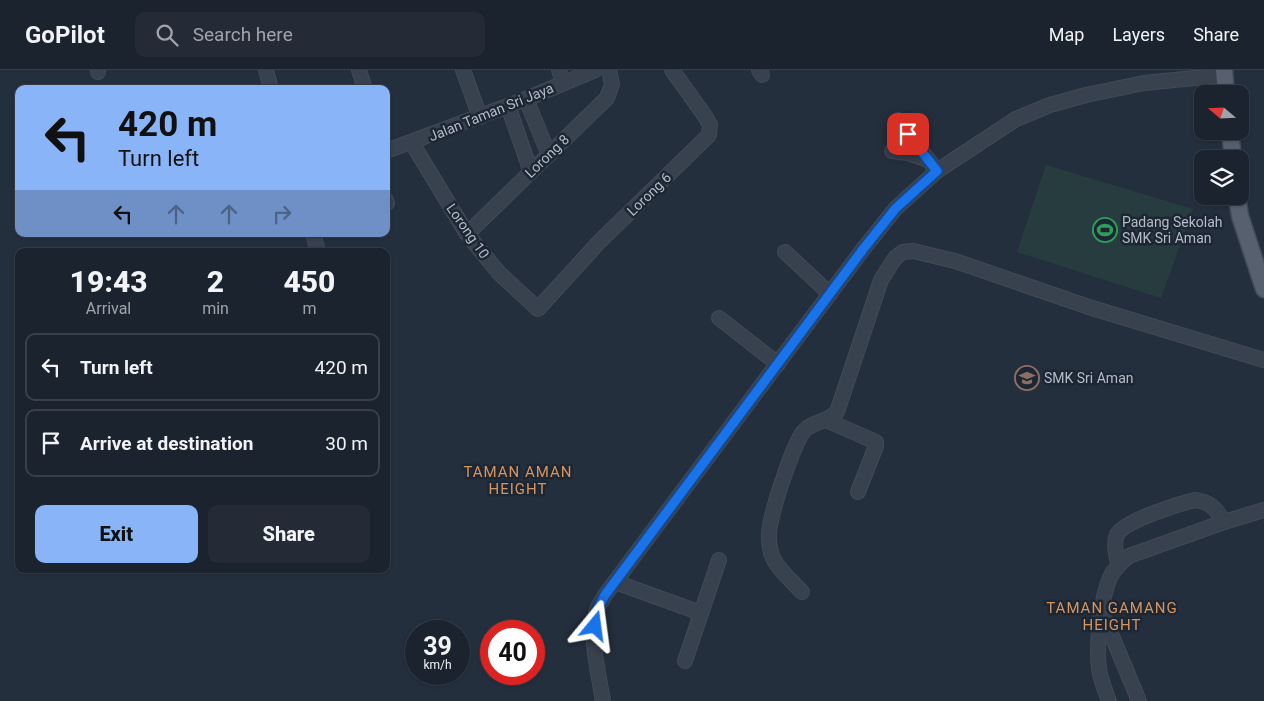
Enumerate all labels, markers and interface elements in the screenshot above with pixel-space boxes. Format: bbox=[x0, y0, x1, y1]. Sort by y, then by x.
search box bbox=[135, 12, 485, 57]
text: GoPilot bbox=[25, 21, 105, 49]
icon: search bbox=[153, 21, 181, 49]
text: Search here bbox=[193, 23, 293, 46]
text: Map bbox=[1049, 24, 1084, 45]
text: Layers bbox=[1112, 24, 1165, 45]
text: Share bbox=[1193, 24, 1239, 45]
street label: Jalan Taman Sri Jaya bbox=[426, 80, 556, 144]
north arrow bbox=[1194, 85, 1249, 140]
map controls bbox=[1194, 85, 1249, 205]
text: 420 m bbox=[118, 104, 217, 145]
icon: left bbox=[35, 105, 100, 170]
pin bbox=[887, 113, 929, 155]
icon: arrive bbox=[894, 120, 922, 148]
street label: Lorong 8 bbox=[522, 131, 572, 181]
text: Turn left bbox=[118, 146, 199, 171]
button: layers bbox=[1194, 150, 1249, 205]
street label: Lorong 6 bbox=[624, 169, 674, 219]
icon: left bbox=[109, 200, 137, 228]
icon: ahead bbox=[162, 200, 190, 228]
icon: ahead bbox=[215, 200, 243, 228]
icon: right bbox=[268, 200, 296, 228]
street label: Lorong 10 bbox=[443, 201, 493, 261]
place label: Padang Sekolah SMK Sri Aman bbox=[1122, 214, 1223, 246]
sports icon: Padang Sekolah SMK Sri Aman bbox=[1092, 217, 1118, 243]
text: 19:43 bbox=[70, 264, 148, 299]
text: 2 bbox=[207, 264, 224, 299]
text: 450 bbox=[283, 264, 335, 299]
text: Arrival bbox=[86, 299, 131, 318]
text: min bbox=[202, 299, 229, 318]
text: m bbox=[302, 299, 316, 318]
icon: left bbox=[37, 353, 65, 381]
text: Turn left bbox=[80, 356, 153, 379]
text: 420 m bbox=[315, 356, 368, 379]
school or university icon: SMK Sri Aman bbox=[1014, 365, 1040, 391]
place label: SMK Sri Aman bbox=[1044, 370, 1133, 386]
icon: arrive bbox=[37, 429, 65, 457]
text: Arrive at destination bbox=[80, 432, 253, 455]
text: 30 m bbox=[325, 432, 368, 455]
district label: TAMAN AMAN HEIGHT bbox=[463, 463, 573, 498]
button: Exit bbox=[35, 505, 198, 563]
button: Share bbox=[208, 505, 370, 563]
position arrow bbox=[568, 599, 620, 651]
district label: TAMAN GAMANG HEIGHT bbox=[1046, 599, 1178, 634]
speed limit sign: 40 bbox=[480, 620, 545, 685]
text: 39 bbox=[423, 632, 452, 661]
text: km/h bbox=[423, 658, 452, 672]

